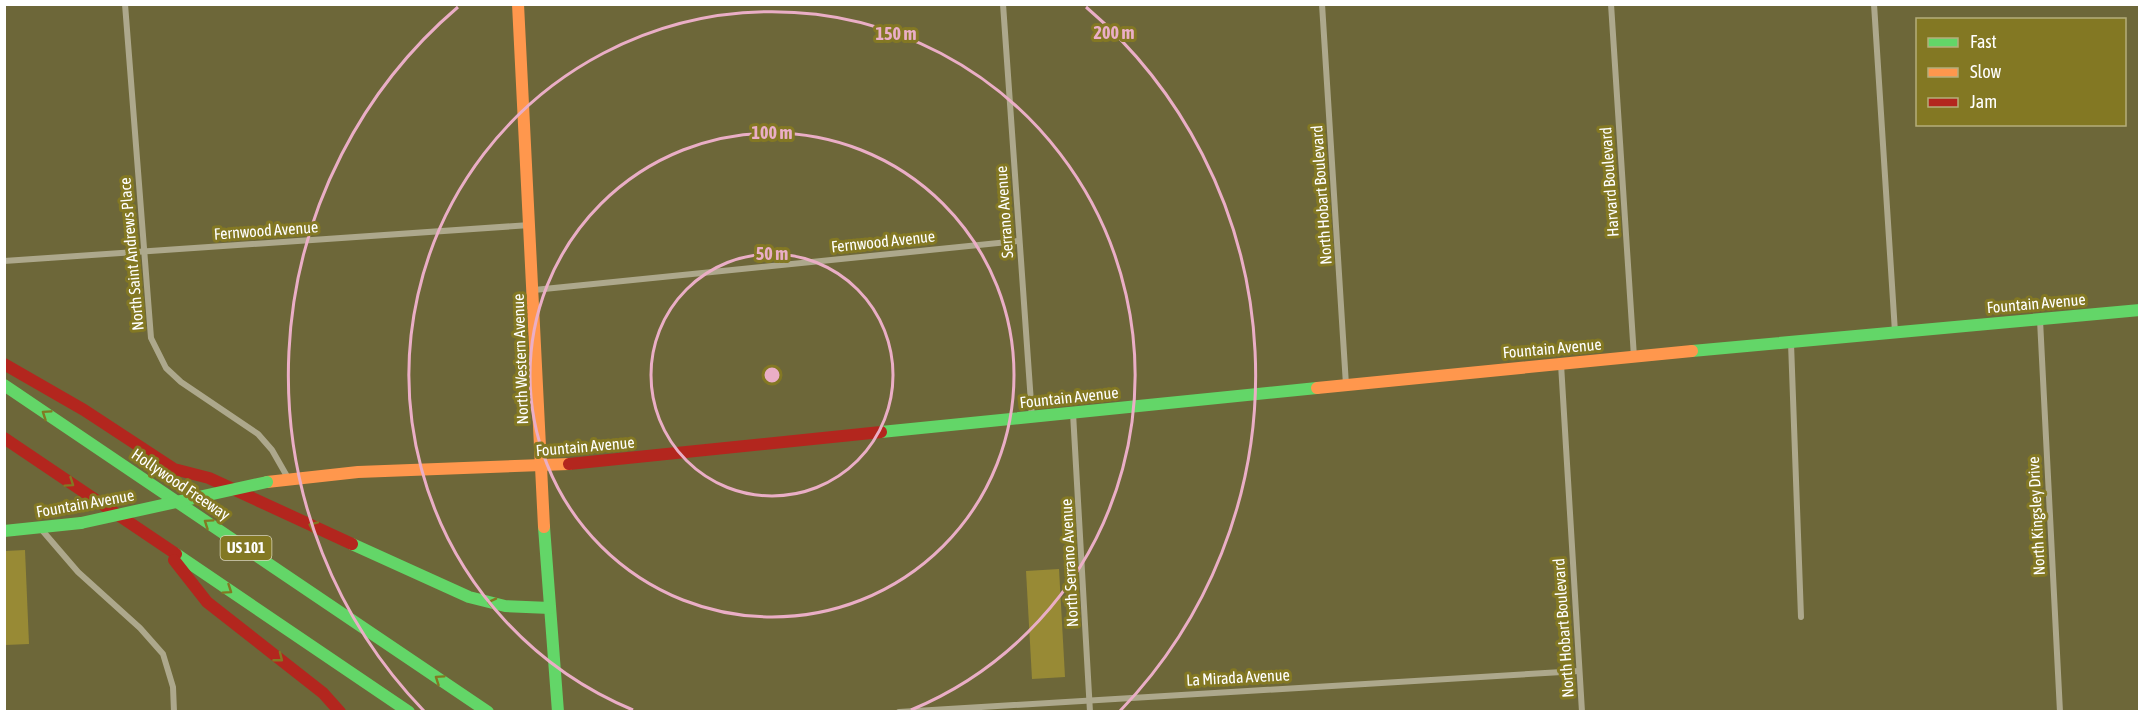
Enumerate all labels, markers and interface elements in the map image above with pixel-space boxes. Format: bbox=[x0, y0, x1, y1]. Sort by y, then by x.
legend bbox=[1916, 18, 2126, 126]
text: 200 m bbox=[1094, 22, 1134, 43]
text: 150 m bbox=[876, 23, 916, 44]
text: Fast bbox=[1970, 31, 1997, 52]
text: Slow bbox=[1970, 61, 2001, 82]
text: Jam bbox=[1970, 91, 1997, 112]
text: 100 m bbox=[752, 122, 792, 143]
street label: North Hobart Boulevard bbox=[1307, 125, 1335, 265]
street label: Harvard Boulevard bbox=[1596, 126, 1622, 238]
street label: Serrano Avenue bbox=[992, 165, 1016, 259]
street label: North Saint Andrews Place bbox=[115, 177, 147, 331]
street label: Fernwood Avenue bbox=[213, 217, 319, 243]
street label: Fernwood Avenue bbox=[830, 227, 936, 255]
text: 50 m bbox=[756, 243, 788, 264]
street label: Fountain Avenue bbox=[1986, 290, 2086, 316]
street label: North Western Avenue bbox=[509, 293, 531, 425]
street label: Fountain Avenue bbox=[1502, 335, 1602, 361]
centre of rings bbox=[762, 365, 782, 385]
street label: Fountain Avenue bbox=[1019, 383, 1119, 411]
one-way arrow bbox=[42, 410, 53, 421]
street label: Fountain Avenue bbox=[535, 433, 635, 459]
street label: Hollywood Freeway bbox=[128, 445, 234, 525]
street label: North Kingsley Drive bbox=[2024, 456, 2049, 576]
one-way arrow bbox=[64, 476, 75, 487]
street label: Fountain Avenue bbox=[35, 486, 135, 520]
street label: North Serrano Avenue bbox=[1057, 498, 1081, 628]
one-way arrow bbox=[204, 519, 215, 530]
one-way arrow bbox=[309, 522, 320, 534]
road number: US 101 bbox=[220, 536, 272, 560]
street label: North Hobart Boulevard bbox=[1549, 558, 1577, 698]
one-way arrow bbox=[221, 583, 232, 594]
one-way arrow bbox=[487, 598, 497, 611]
one-way arrow bbox=[272, 650, 283, 661]
street label: La Mirada Avenue bbox=[1186, 665, 1290, 689]
one-way arrow bbox=[435, 675, 446, 686]

